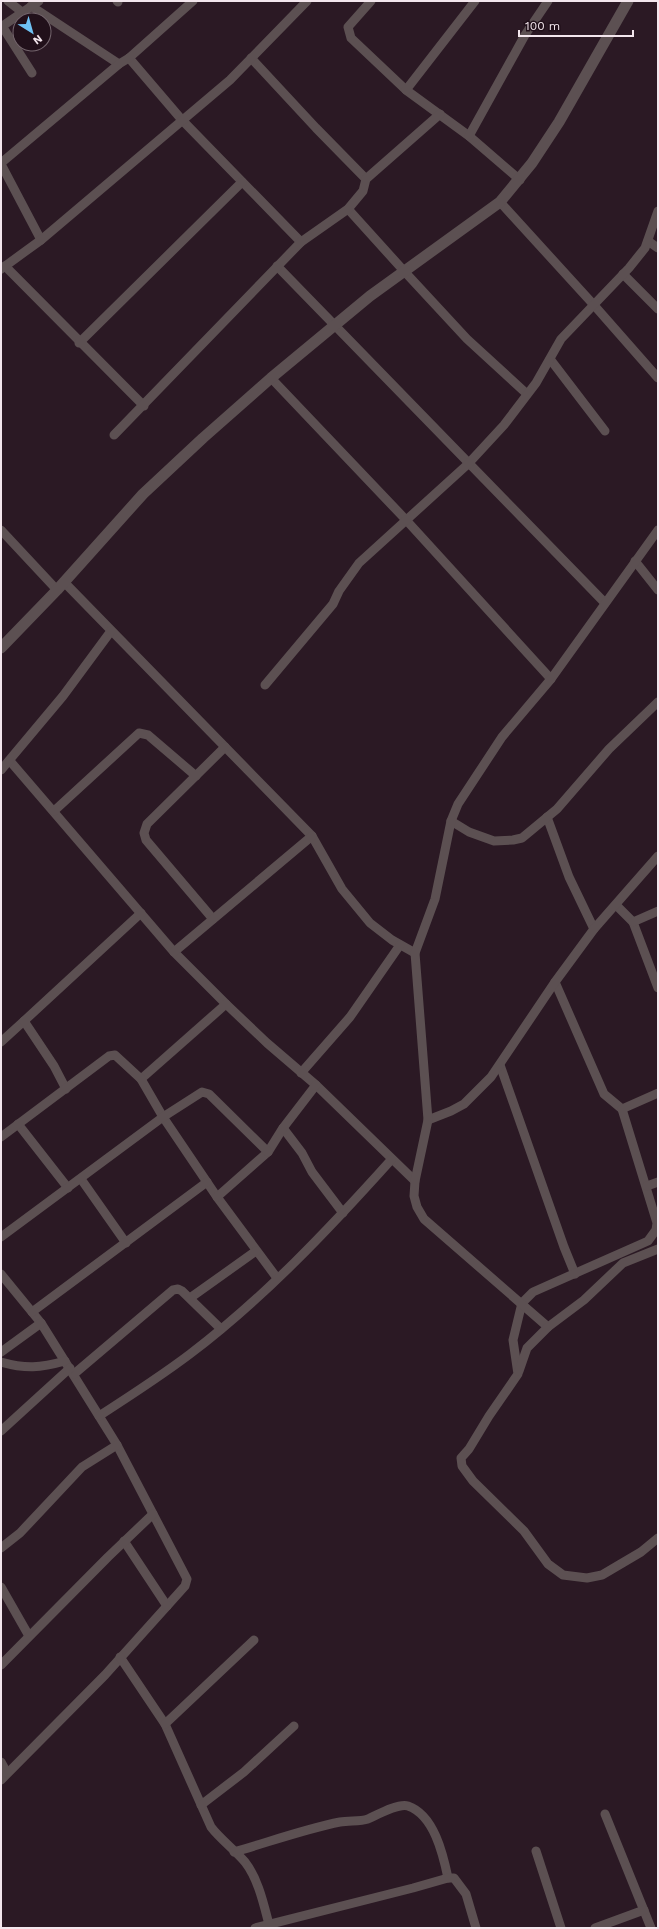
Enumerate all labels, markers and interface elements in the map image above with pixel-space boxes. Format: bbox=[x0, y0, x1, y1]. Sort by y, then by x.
north arrow bbox=[12, 12, 52, 52]
scale bar bbox=[519, 12, 633, 38]
text: 100 m bbox=[525, 19, 560, 33]
text: N bbox=[31, 32, 45, 47]

